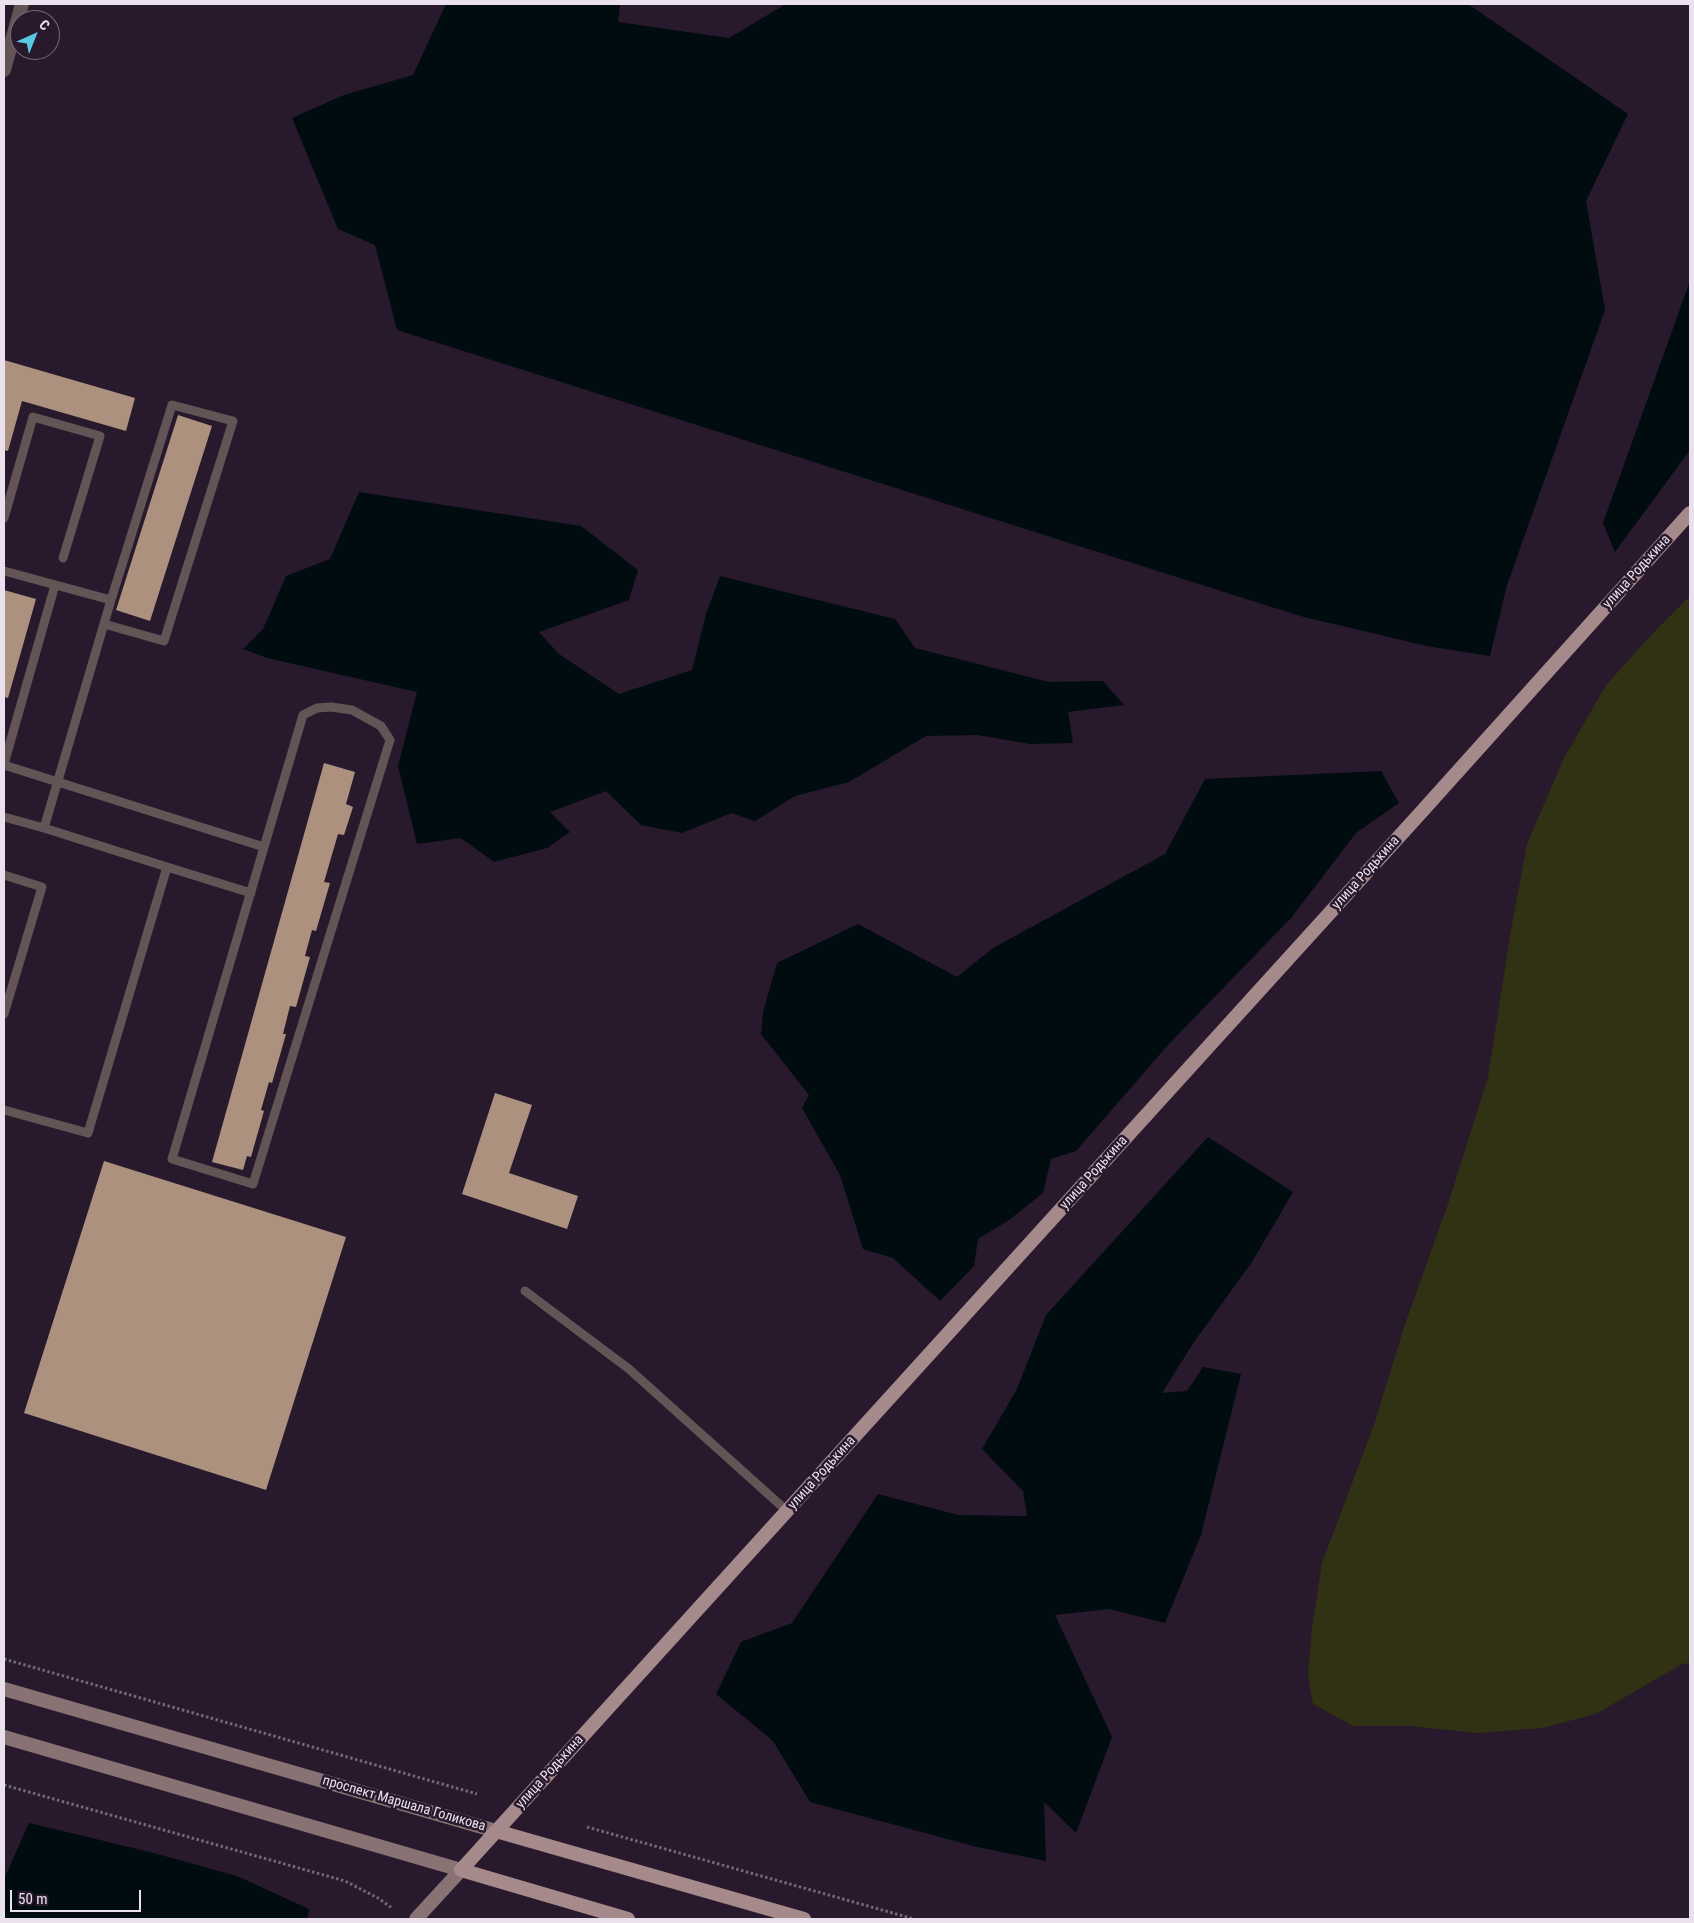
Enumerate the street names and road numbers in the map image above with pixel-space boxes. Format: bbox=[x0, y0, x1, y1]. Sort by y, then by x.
street label: улица Родькина bbox=[1600, 532, 1674, 612]
street label: улица Родькина bbox=[1329, 833, 1403, 913]
street label: улица Родькина bbox=[1057, 1133, 1131, 1213]
street label: улица Родькина bbox=[785, 1433, 859, 1513]
street label: улица Родькина bbox=[513, 1732, 587, 1812]
street label: проспект Маршала Голикова bbox=[320, 1773, 488, 1835]

